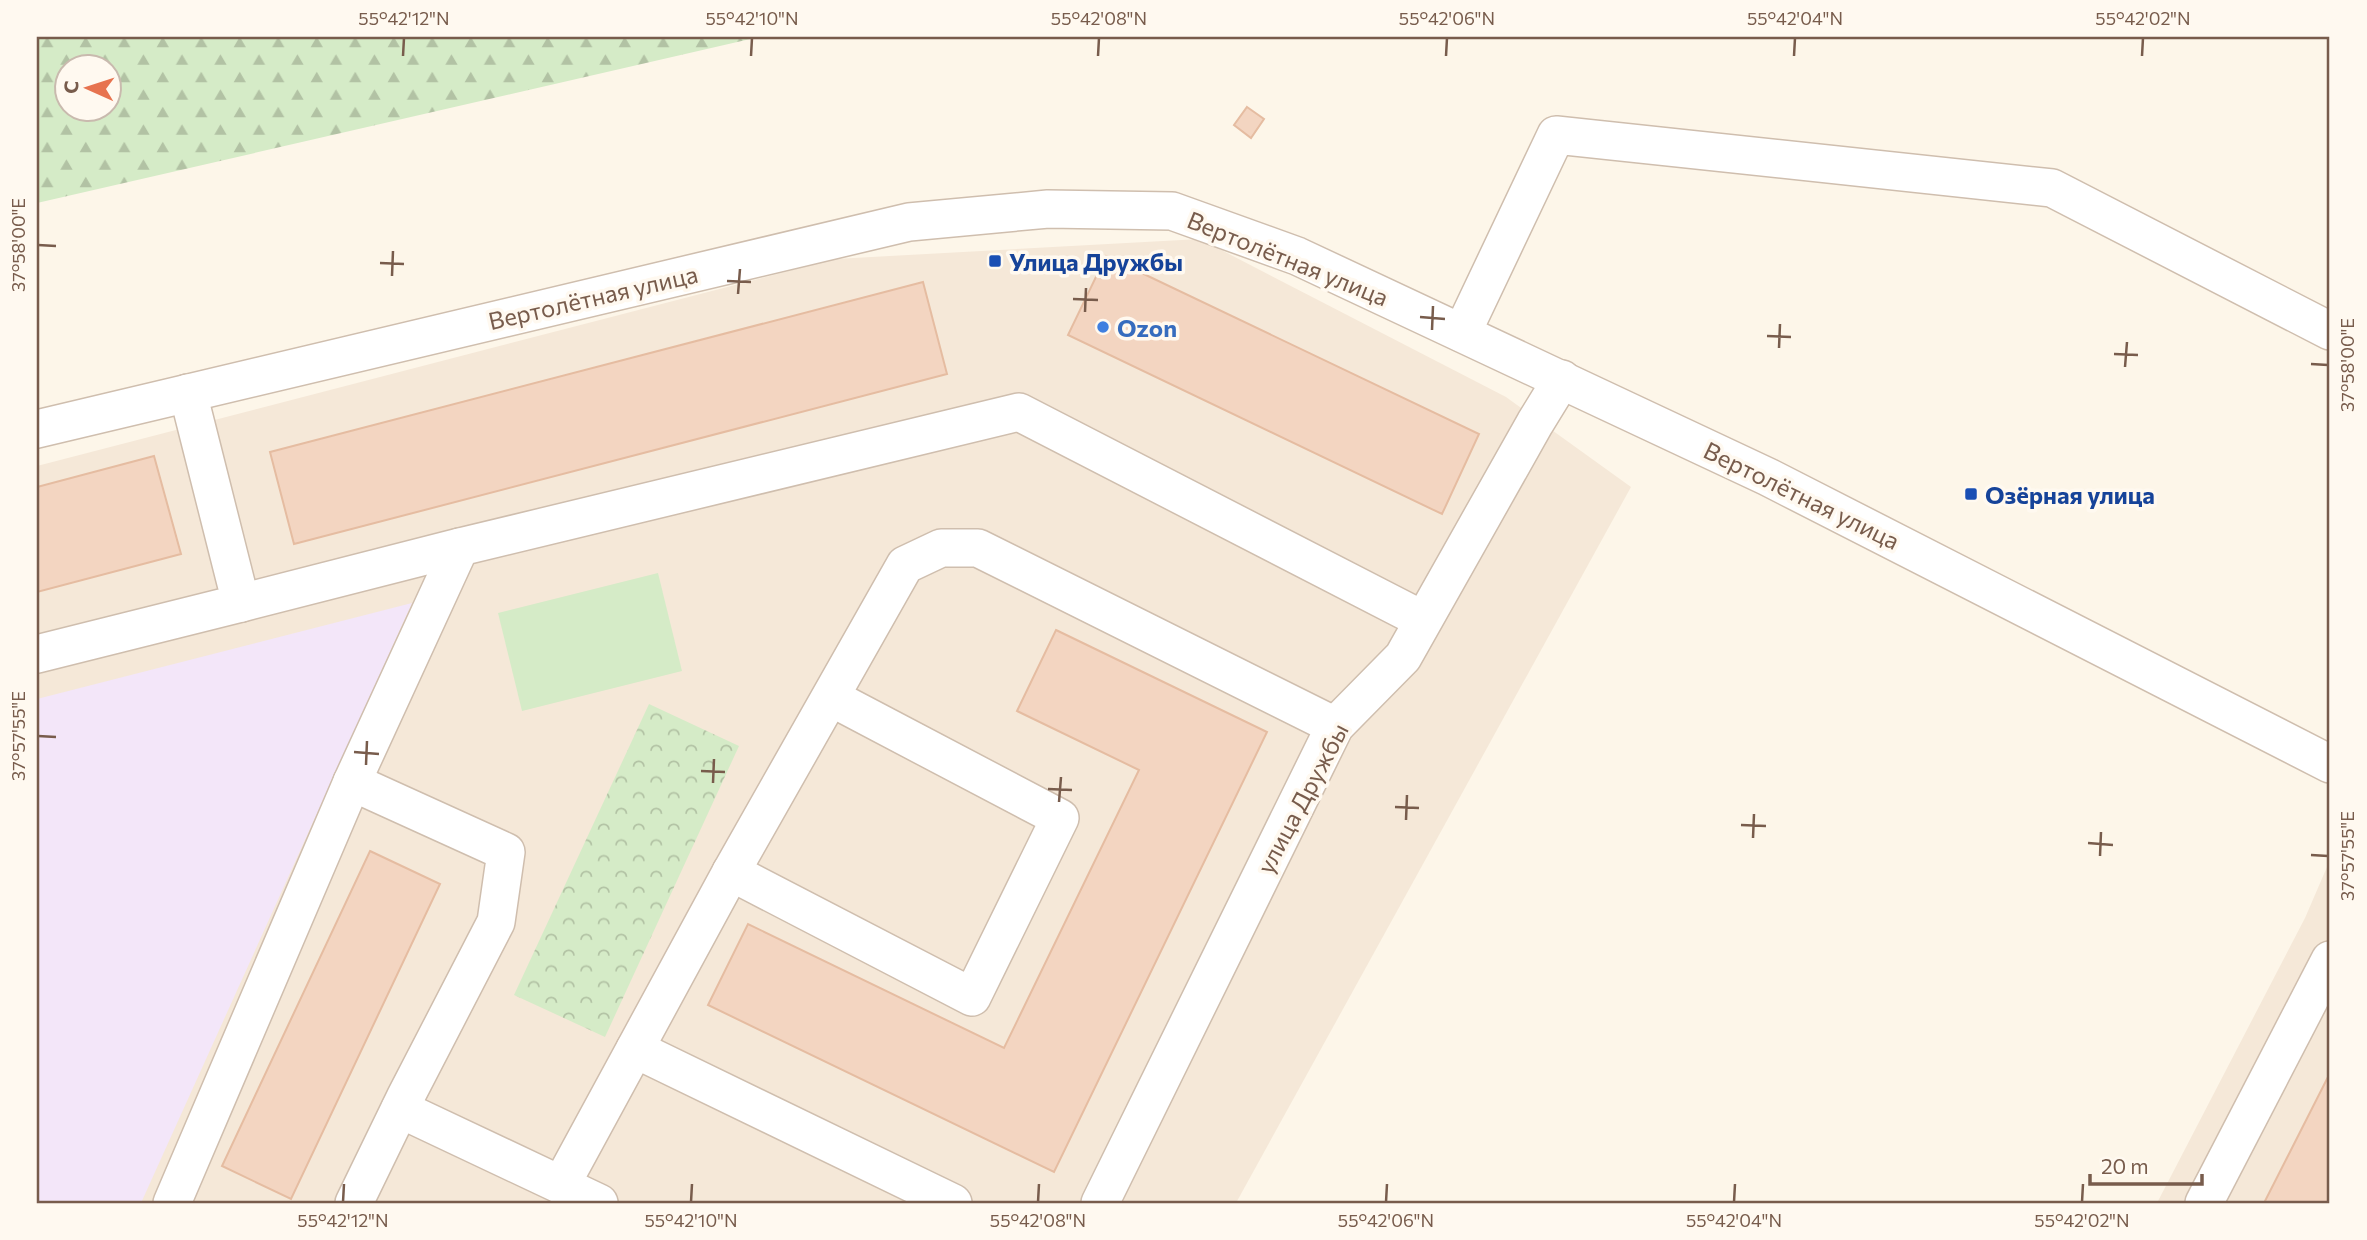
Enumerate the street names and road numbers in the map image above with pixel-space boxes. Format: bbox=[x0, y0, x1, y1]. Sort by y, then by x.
street label: Вертолётная улица bbox=[1183, 204, 1393, 312]
street label: Вертолётная улица bbox=[485, 259, 701, 335]
street label: Вертолётная улица bbox=[1699, 435, 1905, 555]
street label: улица Дружбы bbox=[1250, 718, 1354, 878]

